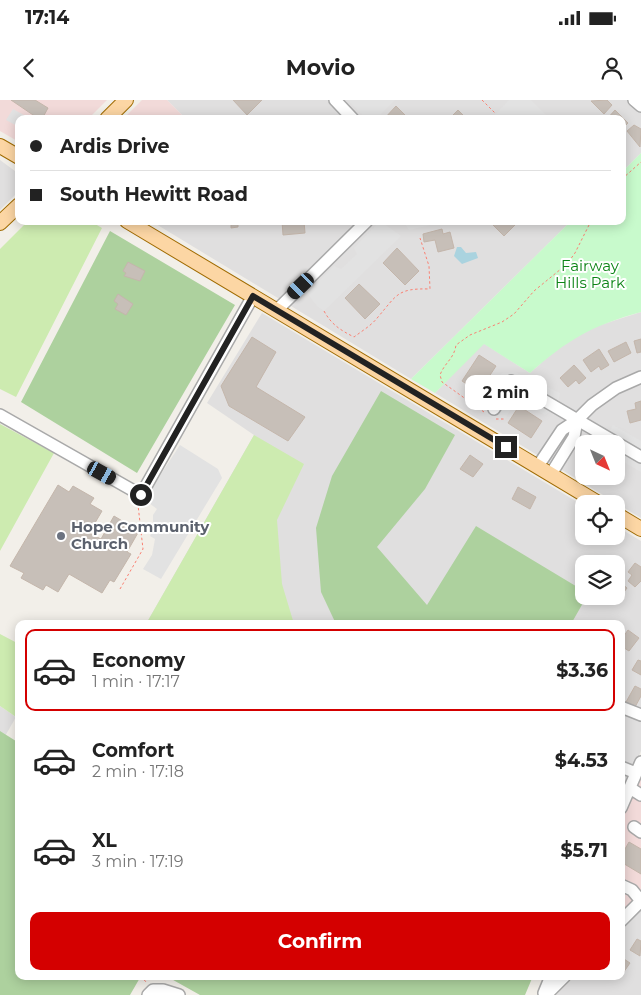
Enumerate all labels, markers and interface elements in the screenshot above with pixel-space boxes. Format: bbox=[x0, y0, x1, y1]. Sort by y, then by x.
text: 17:14 bbox=[25, 6, 69, 29]
icon: back bbox=[15, 54, 43, 82]
text: Movio bbox=[286, 54, 355, 81]
icon: person bbox=[598, 54, 626, 82]
text: Ardis Drive bbox=[60, 135, 170, 158]
text: South Hewitt Road bbox=[60, 183, 248, 206]
park label: Fairway Hills Park bbox=[555, 256, 625, 292]
car bbox=[284, 270, 317, 302]
callout: 2 min bbox=[465, 374, 547, 410]
text: 2 min bbox=[483, 383, 529, 402]
north arrow bbox=[575, 435, 625, 485]
map controls bbox=[575, 435, 625, 605]
route end bbox=[495, 436, 517, 458]
car bbox=[85, 459, 118, 487]
route start bbox=[130, 484, 152, 506]
button: locate bbox=[575, 495, 625, 545]
place label: Hope Community Church bbox=[71, 517, 210, 553]
marker: Hope Community Church bbox=[55, 530, 67, 542]
button: layers bbox=[575, 555, 625, 605]
icon: car bbox=[32, 648, 77, 693]
text: Economy bbox=[92, 649, 185, 672]
text: $3.36 bbox=[556, 659, 608, 682]
text: 1 min · 17:17 bbox=[92, 672, 180, 691]
icon: car bbox=[32, 738, 77, 783]
text: Comfort bbox=[92, 739, 174, 762]
text: $4.53 bbox=[555, 749, 608, 772]
text: 2 min · 17:18 bbox=[92, 762, 184, 781]
icon: car bbox=[32, 828, 77, 873]
text: XL bbox=[92, 829, 117, 852]
text: $5.71 bbox=[560, 839, 608, 862]
text: 3 min · 17:19 bbox=[92, 852, 184, 871]
button: Confirm bbox=[30, 912, 610, 970]

